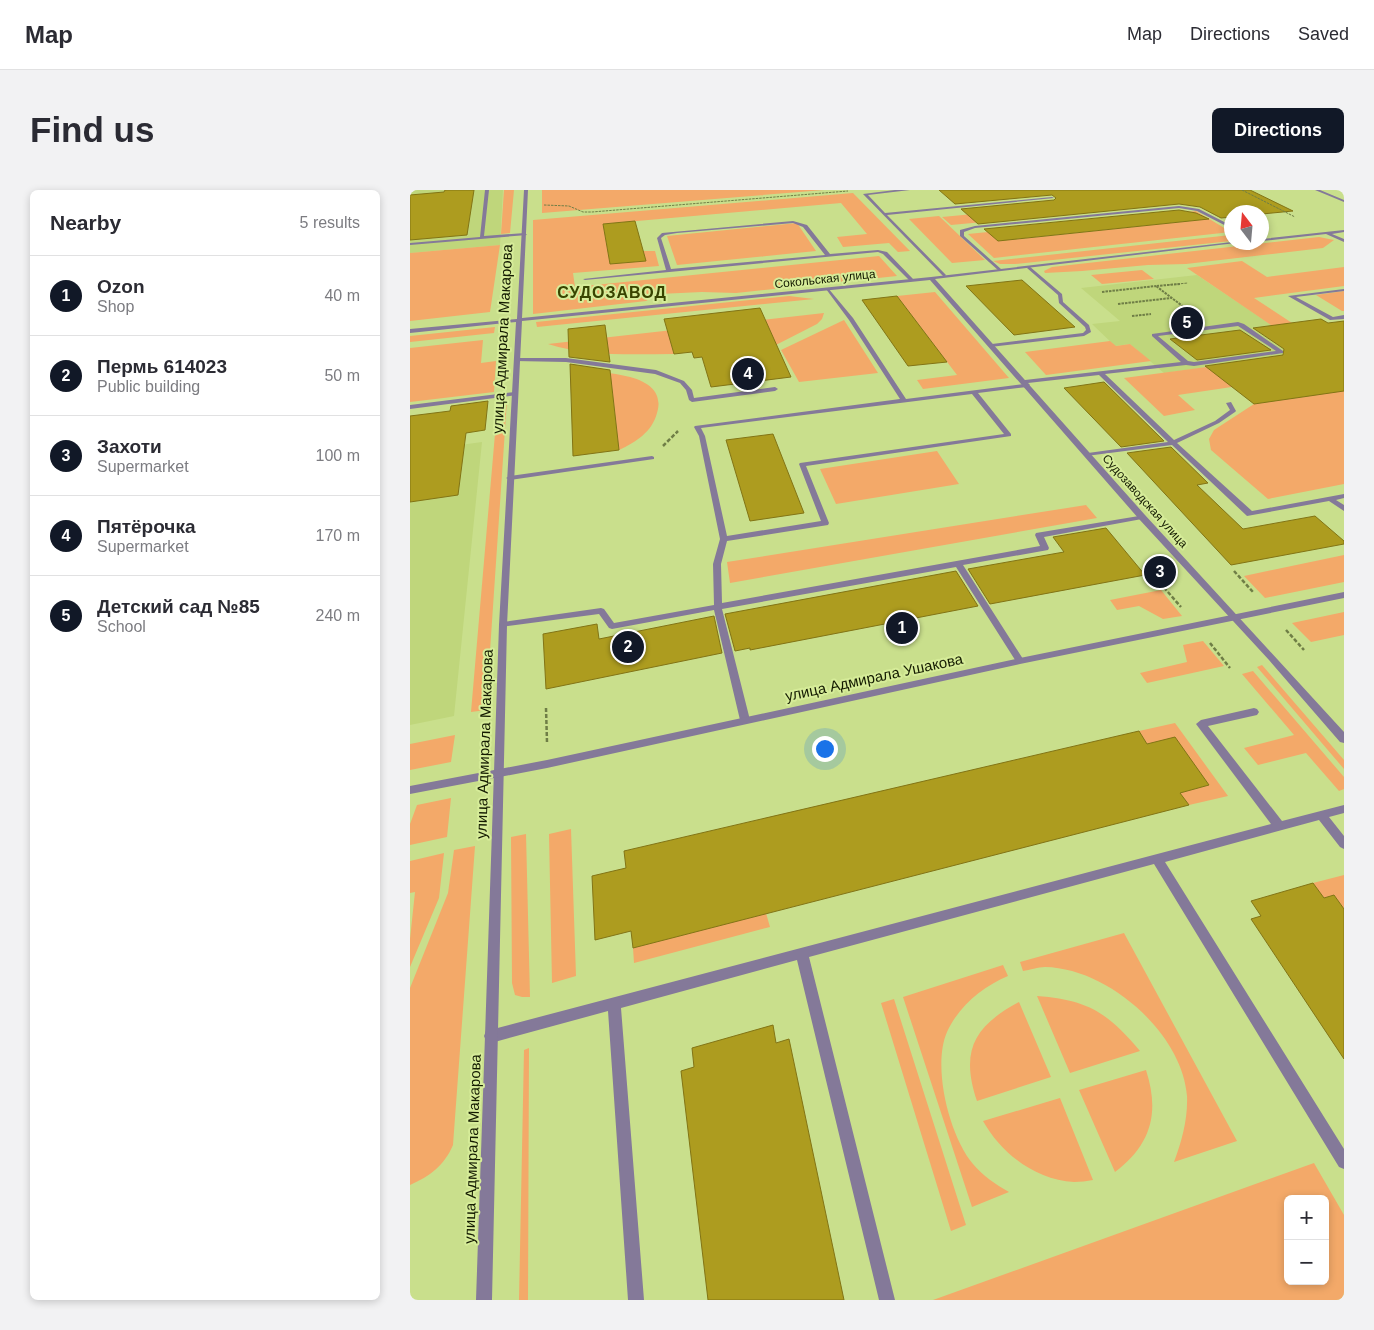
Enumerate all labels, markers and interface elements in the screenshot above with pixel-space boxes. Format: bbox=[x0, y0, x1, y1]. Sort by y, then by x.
text: Map bbox=[25, 21, 73, 48]
text: Map bbox=[1127, 24, 1162, 44]
text: Directions bbox=[1190, 24, 1270, 44]
text: Saved bbox=[1298, 24, 1349, 44]
button: Directions bbox=[1212, 108, 1344, 153]
text: Find us bbox=[30, 110, 154, 149]
north arrow bbox=[1224, 205, 1269, 250]
text: Nearby bbox=[50, 211, 121, 234]
text: 5 results bbox=[300, 214, 360, 231]
street label: улица Адмирала Макарова bbox=[489, 243, 515, 434]
street label: Сокольская улица bbox=[774, 267, 876, 291]
text: Ozon bbox=[97, 276, 145, 297]
district label: СУДОЗАВОД bbox=[557, 284, 667, 301]
text: 1 bbox=[62, 287, 70, 304]
text: 40 m bbox=[324, 287, 360, 304]
text: Shop bbox=[97, 298, 134, 315]
pin: 5 bbox=[1171, 304, 1203, 342]
pin: 4 bbox=[732, 355, 764, 393]
text: Пермь 614023 bbox=[97, 356, 227, 377]
text: 2 bbox=[62, 367, 70, 384]
text: 50 m bbox=[324, 367, 360, 384]
text: Public building bbox=[97, 378, 200, 395]
text: Захоти bbox=[97, 436, 162, 457]
text: 3 bbox=[62, 447, 70, 464]
text: 100 m bbox=[316, 447, 360, 464]
street label: Судозаводская улица bbox=[1099, 451, 1191, 551]
text: Supermarket bbox=[97, 458, 189, 475]
text: Пятёрочка bbox=[97, 516, 195, 537]
text: 4 bbox=[62, 527, 70, 544]
text: 170 m bbox=[316, 527, 360, 544]
text: Supermarket bbox=[97, 538, 189, 555]
pin: 3 bbox=[1144, 553, 1176, 591]
text: Детский сад №85 bbox=[97, 596, 260, 617]
text: 5 bbox=[62, 607, 70, 624]
text: 240 m bbox=[316, 607, 360, 624]
pin: 1 bbox=[886, 609, 918, 647]
text: School bbox=[97, 618, 146, 635]
pin: 2 bbox=[612, 628, 644, 666]
street label: улица Адмирала Макарова bbox=[472, 648, 496, 839]
street label: улица Адмирала Ушакова bbox=[784, 650, 965, 704]
your location bbox=[812, 736, 838, 762]
street label: улица Адмирала Макарова bbox=[460, 1053, 484, 1244]
map controls bbox=[1284, 1195, 1329, 1285]
button: + bbox=[1284, 1195, 1329, 1240]
button: − bbox=[1284, 1240, 1329, 1285]

